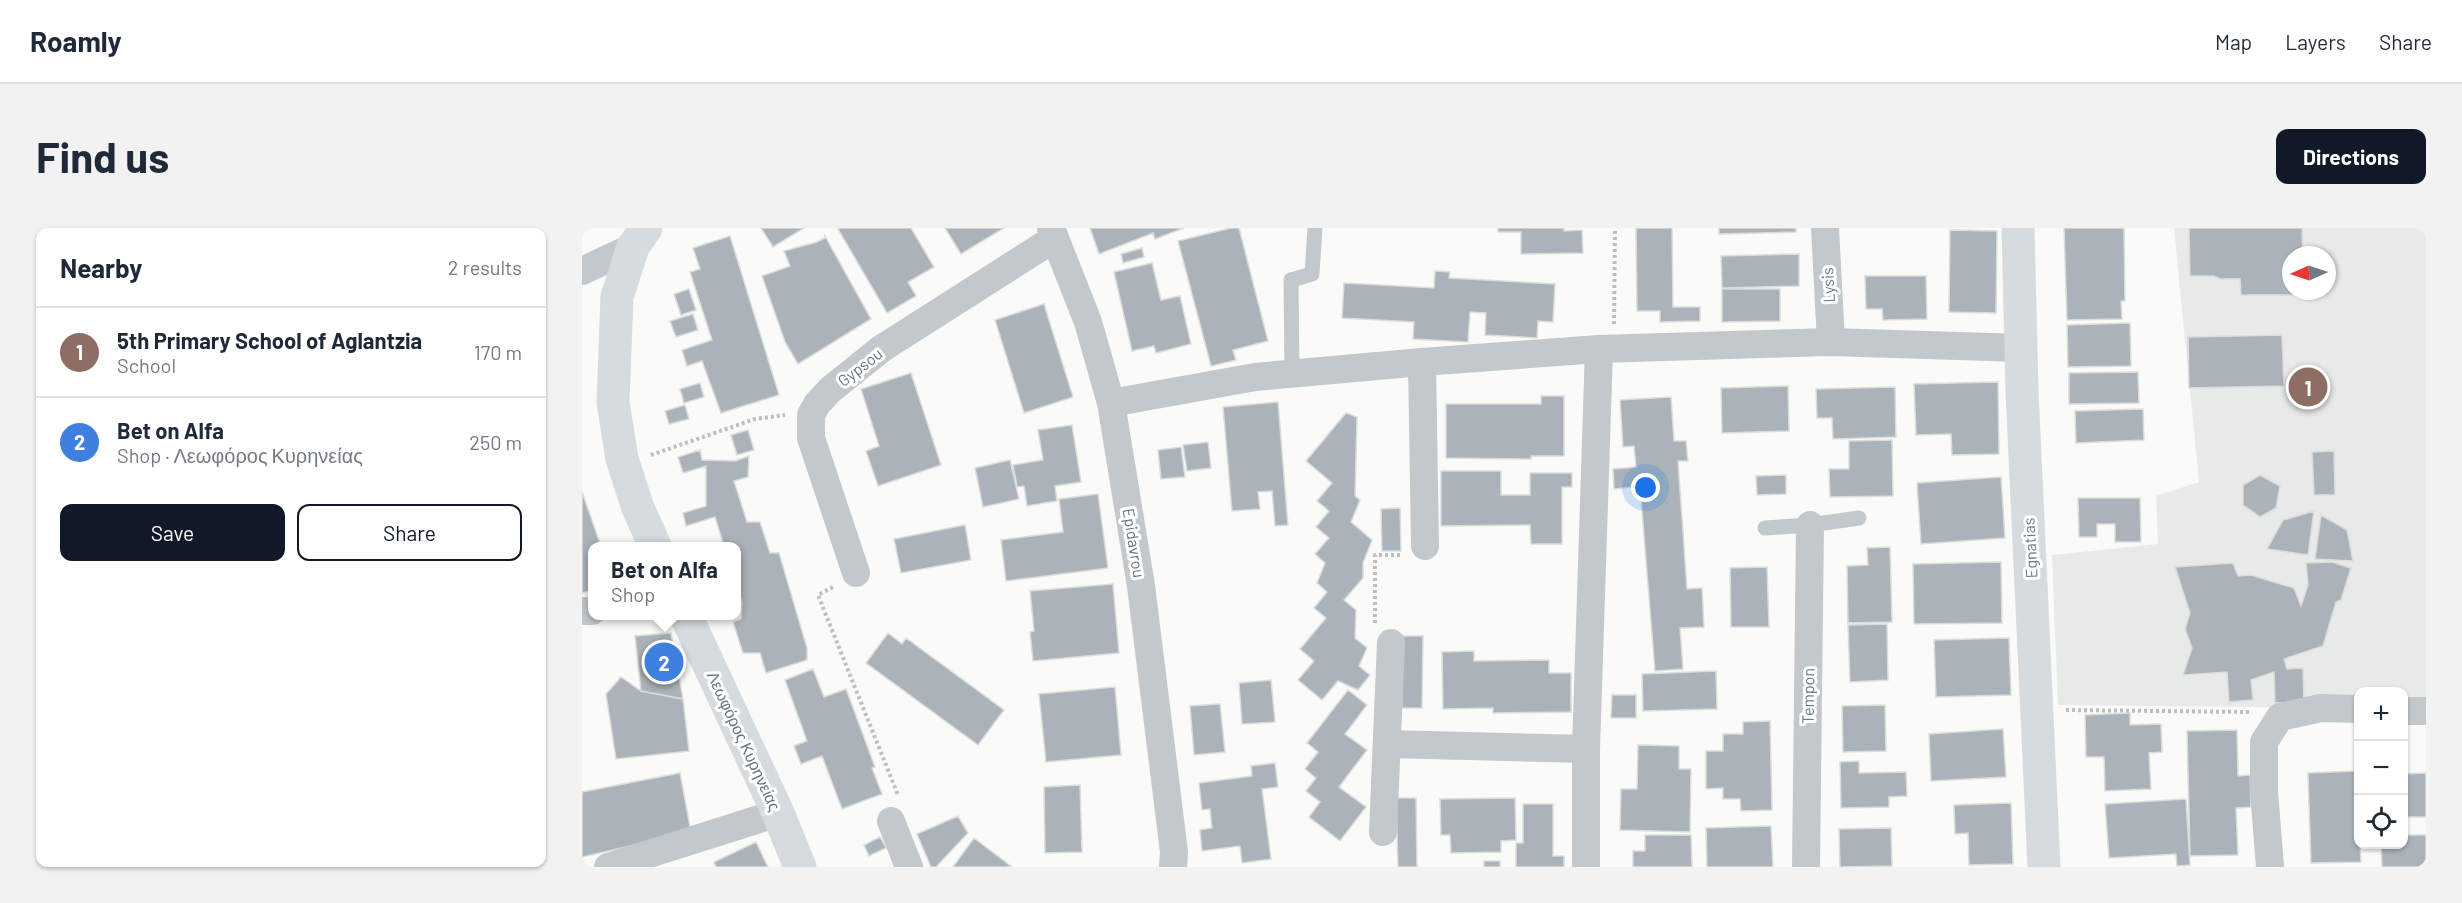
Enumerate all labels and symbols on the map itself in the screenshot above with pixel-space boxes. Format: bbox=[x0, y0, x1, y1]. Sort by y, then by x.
north arrow bbox=[2282, 246, 2336, 300]
street label: Lysis bbox=[1817, 267, 1838, 303]
street label: Gypsou bbox=[834, 343, 886, 390]
pin: 1 bbox=[2288, 364, 2328, 410]
your location bbox=[1631, 473, 1660, 502]
street label: Epidavrou bbox=[1120, 507, 1149, 579]
street label: Egnatias bbox=[2018, 517, 2041, 579]
pin: 2 bbox=[644, 640, 683, 684]
street label: Λεωφόρος Κυρηνείας bbox=[704, 668, 785, 814]
street label: Tempon bbox=[1798, 668, 1817, 724]

